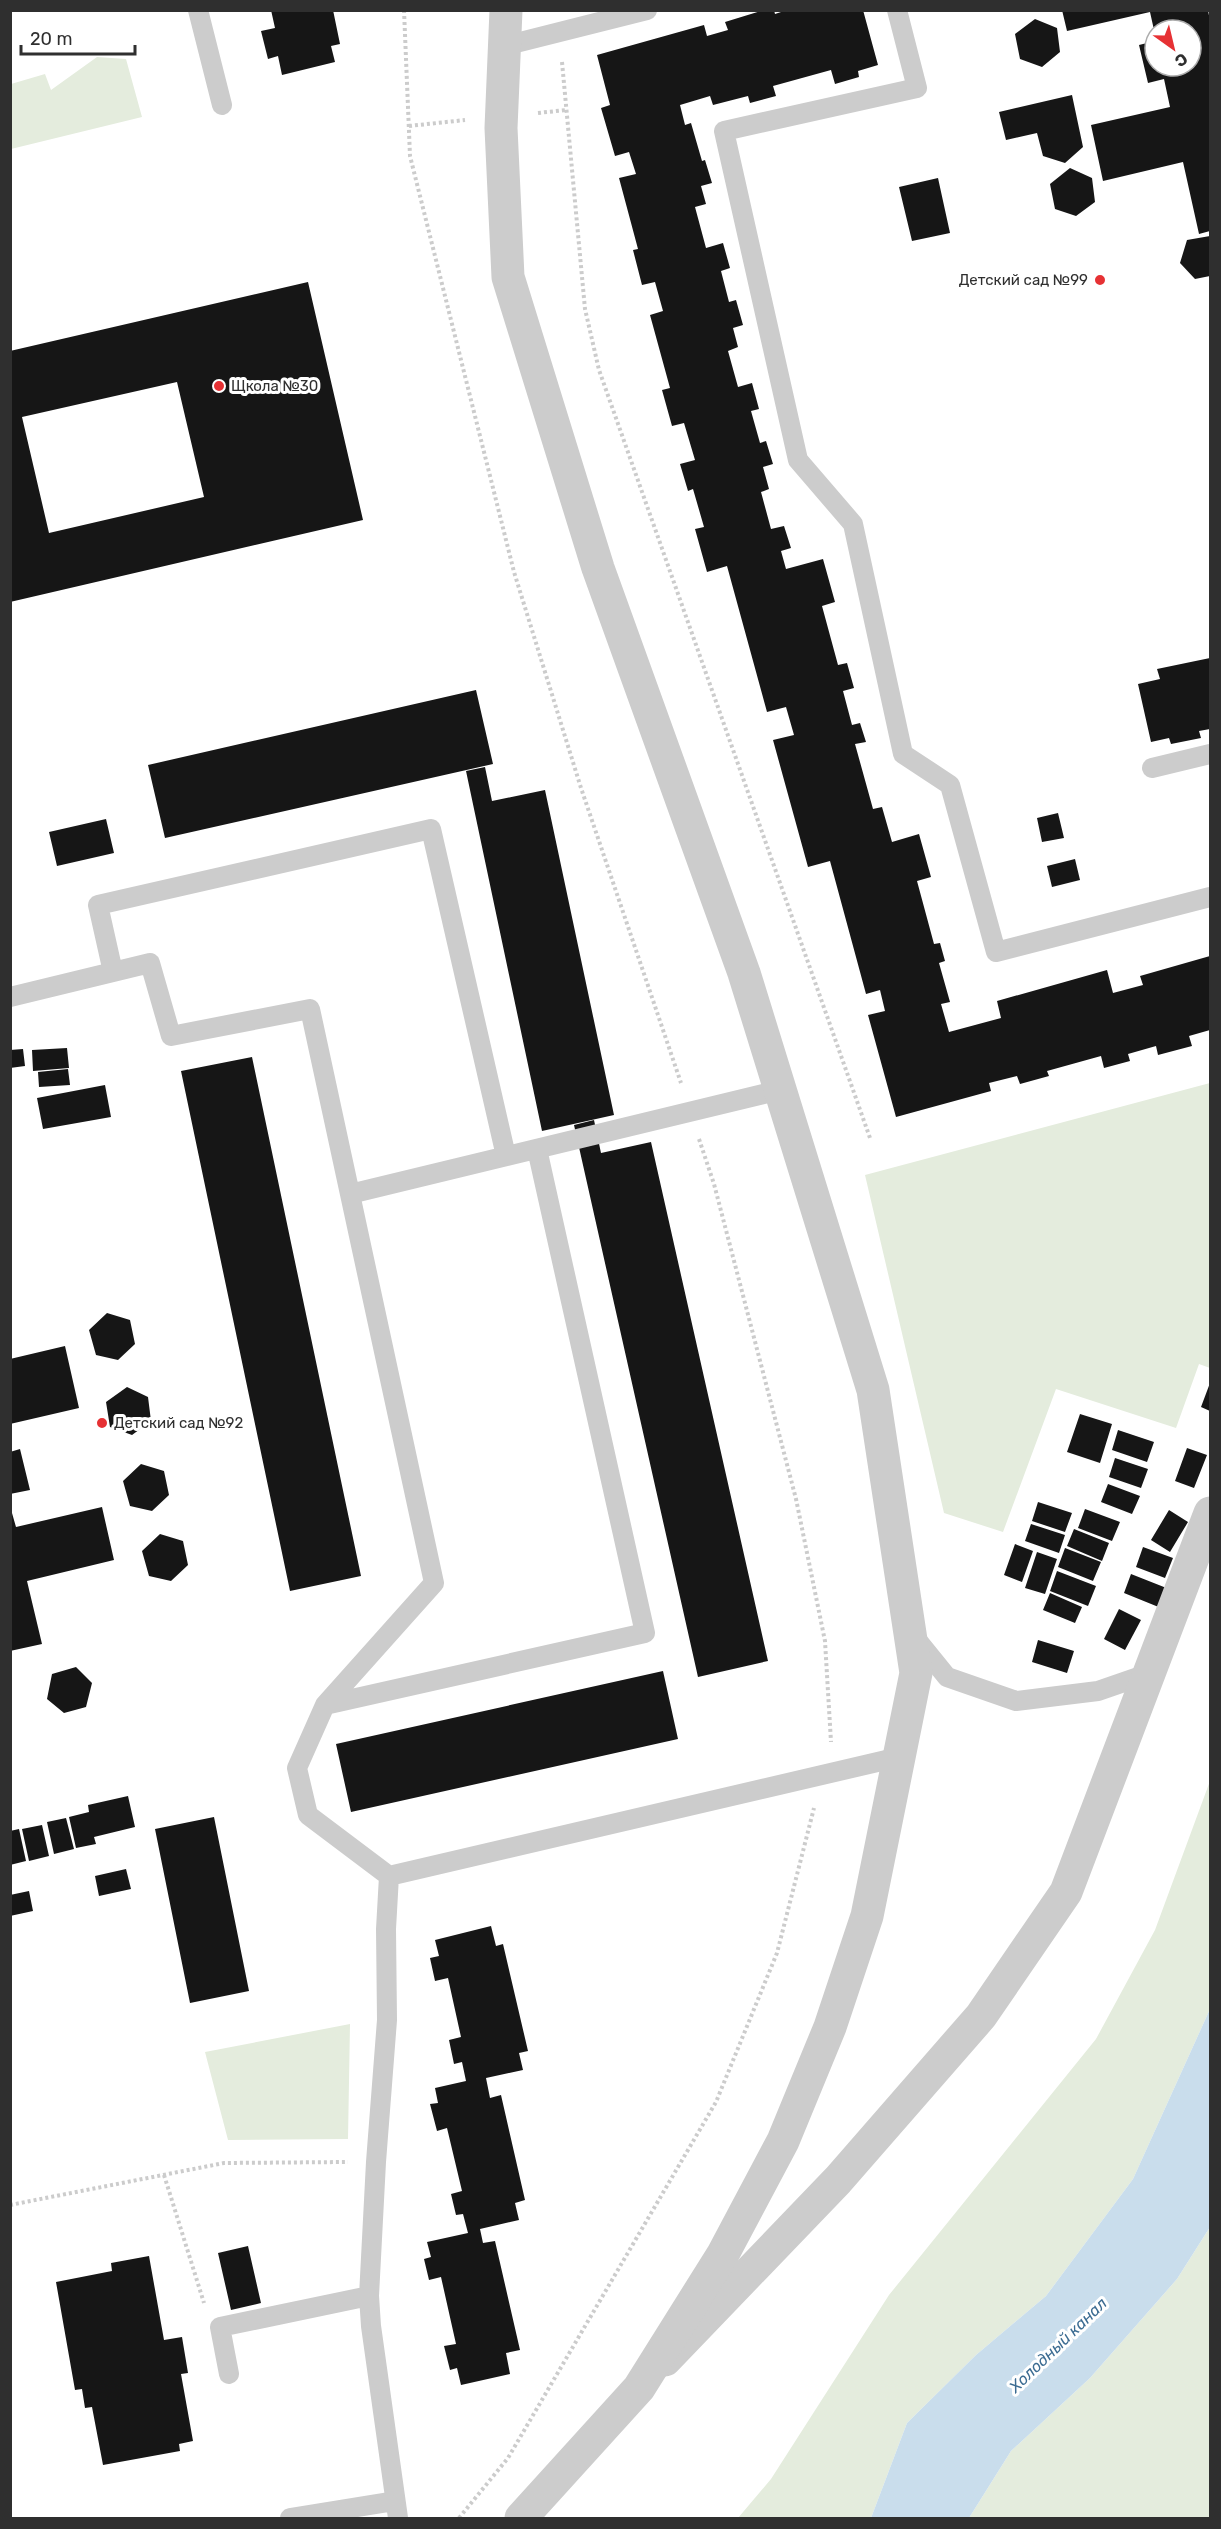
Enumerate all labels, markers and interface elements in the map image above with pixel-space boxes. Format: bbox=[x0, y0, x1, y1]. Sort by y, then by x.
scale bar bbox=[21, 18, 135, 56]
north arrow bbox=[1143, 18, 1203, 78]
text: 20 m bbox=[30, 28, 72, 50]
text: С bbox=[1171, 49, 1191, 71]
place label: Детский сад №99 bbox=[959, 271, 1088, 289]
marker: Детский сад №99 bbox=[1093, 273, 1107, 287]
place label: Щкола №30 bbox=[231, 377, 318, 395]
marker: Щкола №30 bbox=[212, 379, 226, 393]
place label: Детский сад №92 bbox=[114, 1414, 243, 1432]
marker: Детский сад №92 bbox=[95, 1416, 109, 1430]
water label: Холодный канал bbox=[1005, 2294, 1111, 2397]

